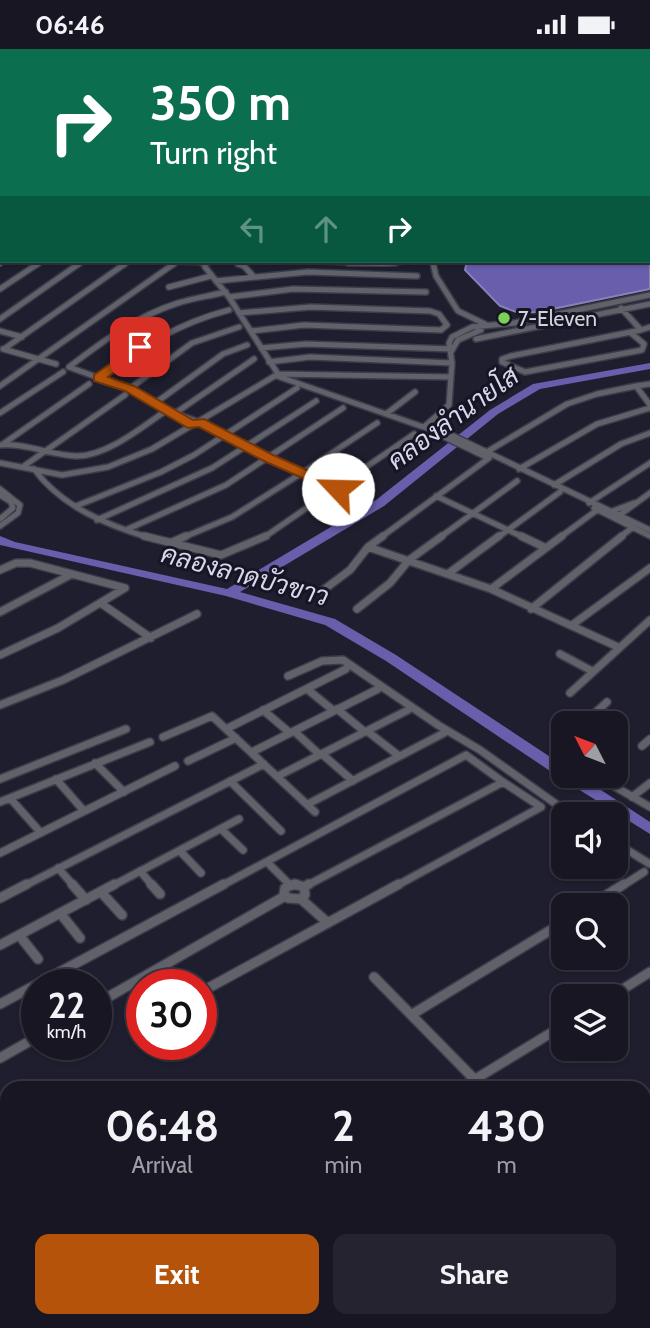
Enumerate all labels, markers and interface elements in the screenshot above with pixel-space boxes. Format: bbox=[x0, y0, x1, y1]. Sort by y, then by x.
text: 06:46 bbox=[35, 9, 105, 41]
text: 350 m bbox=[150, 73, 291, 132]
icon: right bbox=[35, 77, 126, 168]
text: Turn right bbox=[150, 133, 277, 172]
icon: left bbox=[234, 210, 272, 248]
icon: ahead bbox=[307, 210, 345, 248]
icon: right bbox=[380, 210, 418, 248]
place label: 7-Eleven bbox=[518, 306, 597, 331]
marker: 7-Eleven bbox=[496, 310, 512, 326]
pin bbox=[110, 317, 170, 377]
icon: arrive bbox=[121, 328, 159, 366]
water label: คลองลำนายโส bbox=[381, 359, 526, 476]
position arrow bbox=[301, 452, 375, 526]
water label: คลองลาดบัวขาว bbox=[158, 537, 332, 613]
north arrow bbox=[551, 711, 628, 787]
map controls bbox=[551, 711, 628, 1061]
button: sound bbox=[551, 802, 628, 879]
button: search bbox=[551, 893, 628, 970]
speed limit sign: 30 bbox=[126, 969, 217, 1060]
text: 22 bbox=[48, 984, 85, 1027]
button: layers bbox=[551, 984, 628, 1061]
text: km/h bbox=[47, 1021, 86, 1043]
text: 06:48 bbox=[105, 1100, 219, 1152]
text: 2 bbox=[332, 1100, 354, 1152]
text: 430 bbox=[467, 1100, 546, 1152]
text: Arrival bbox=[132, 1151, 193, 1179]
text: min bbox=[324, 1151, 362, 1179]
text: m bbox=[497, 1151, 517, 1179]
button: Exit bbox=[35, 1234, 319, 1314]
button: Share bbox=[333, 1234, 616, 1314]

